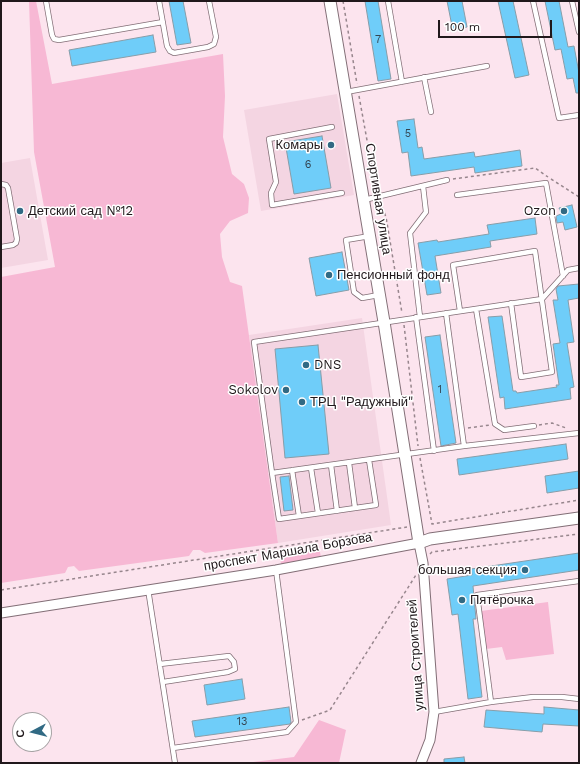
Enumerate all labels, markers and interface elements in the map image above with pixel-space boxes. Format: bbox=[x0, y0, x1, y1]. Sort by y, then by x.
scale bar bbox=[440, 12, 554, 38]
text: 100 m bbox=[445, 20, 480, 34]
house number: 7 bbox=[375, 33, 381, 47]
house number: 5 bbox=[405, 127, 411, 141]
place label: Комары bbox=[275, 137, 323, 153]
marker: Комары bbox=[326, 140, 336, 150]
street label: Спортивная улица bbox=[362, 142, 394, 256]
house number: 6 bbox=[305, 158, 311, 172]
place label: Детский сад №12 bbox=[28, 203, 133, 219]
place label: Ozon bbox=[524, 203, 556, 219]
marker: Детский сад №12 bbox=[15, 206, 25, 216]
marker: Ozon bbox=[559, 206, 569, 216]
place label: Пенсионный фонд bbox=[337, 267, 450, 283]
marker: Пенсионный фонд bbox=[324, 270, 334, 280]
place label: DNS bbox=[314, 357, 341, 373]
marker: DNS bbox=[301, 360, 311, 370]
place label: Sokolov bbox=[228, 382, 278, 398]
house number: 1 bbox=[438, 383, 442, 397]
marker: Sokolov bbox=[281, 385, 291, 395]
place label: ТРЦ "Радужный" bbox=[310, 394, 413, 410]
marker: ТРЦ "Радужный" bbox=[297, 397, 307, 407]
street label: проспект Маршала Борзова bbox=[203, 529, 373, 575]
place label: большая секция bbox=[418, 562, 517, 578]
marker: большая секция bbox=[520, 565, 530, 575]
place label: Пятёрочка bbox=[470, 592, 534, 608]
marker: Пятёрочка bbox=[457, 595, 467, 605]
street label: улица Строителей bbox=[404, 599, 428, 711]
north arrow bbox=[12, 712, 52, 752]
house number: 13 bbox=[237, 715, 247, 729]
text: С bbox=[14, 729, 28, 738]

